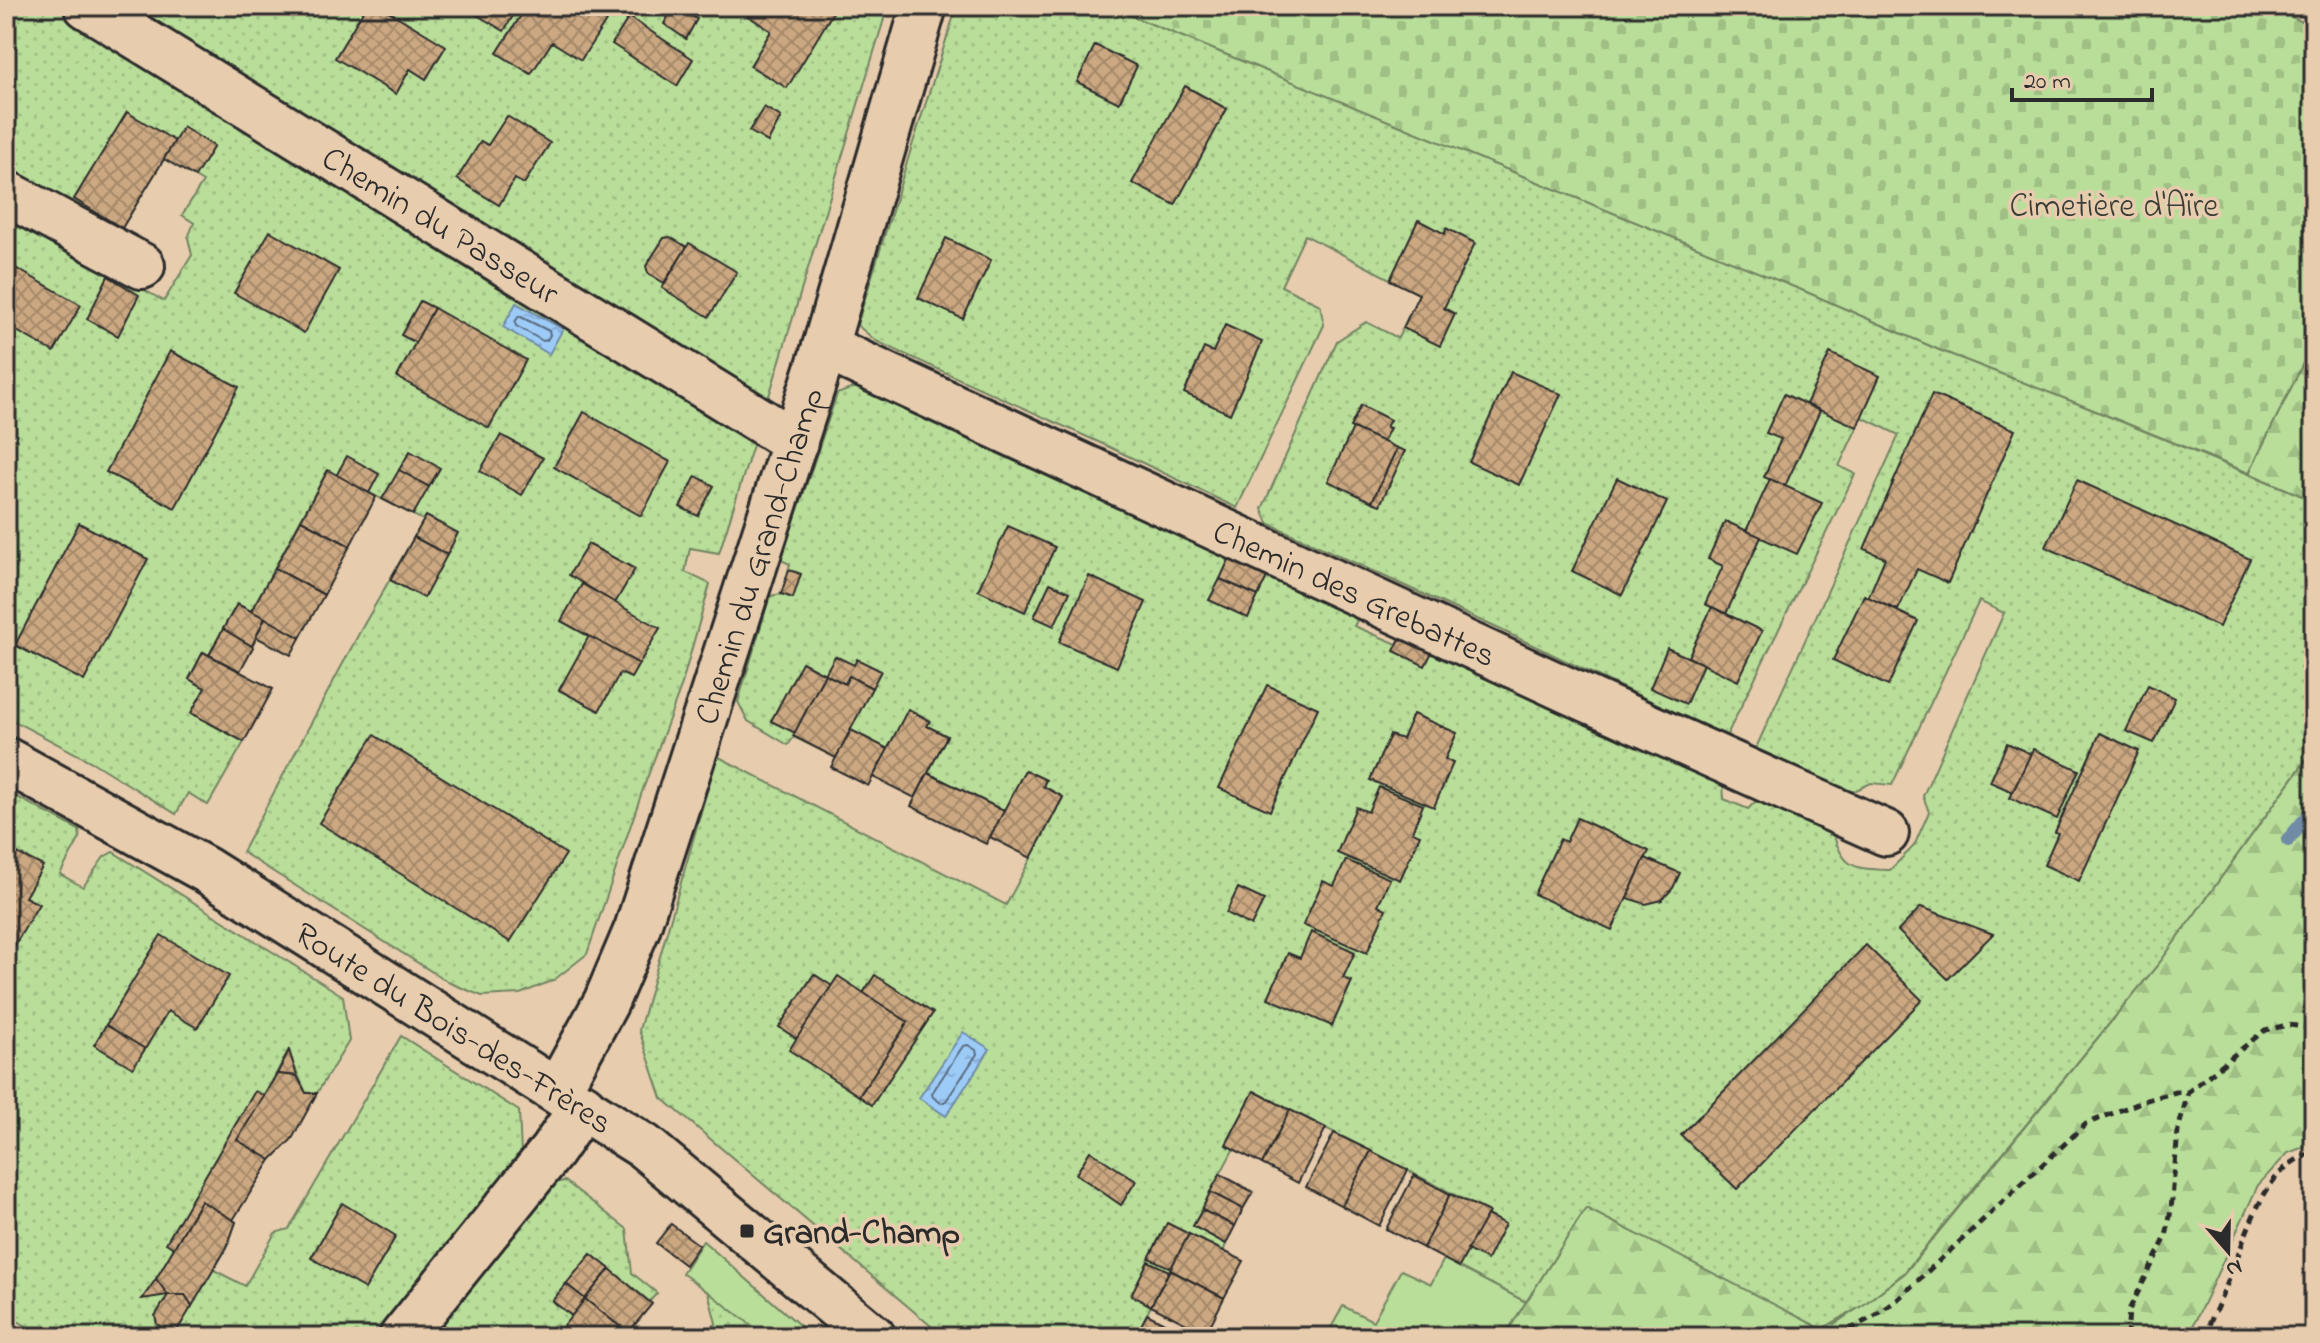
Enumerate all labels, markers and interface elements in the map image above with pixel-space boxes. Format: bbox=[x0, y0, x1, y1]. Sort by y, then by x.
scale bar bbox=[2012, 52, 2152, 102]
text: 20 m bbox=[2024, 65, 2071, 100]
street label: Chemin du Passeur bbox=[311, 135, 568, 320]
park label: Cimetière d'Aïre bbox=[2010, 183, 2219, 233]
street label: Chemin du Grand-Champ bbox=[684, 382, 839, 732]
street label: Chemin des Grebattes bbox=[1204, 509, 1503, 683]
street label: Route du Bois-des-Frères bbox=[284, 911, 621, 1149]
place label: Grand-Champ bbox=[763, 1210, 960, 1260]
north arrow bbox=[2188, 1211, 2268, 1291]
marker: Grand-Champ bbox=[738, 1222, 756, 1240]
text: N bbox=[2221, 1249, 2246, 1285]

